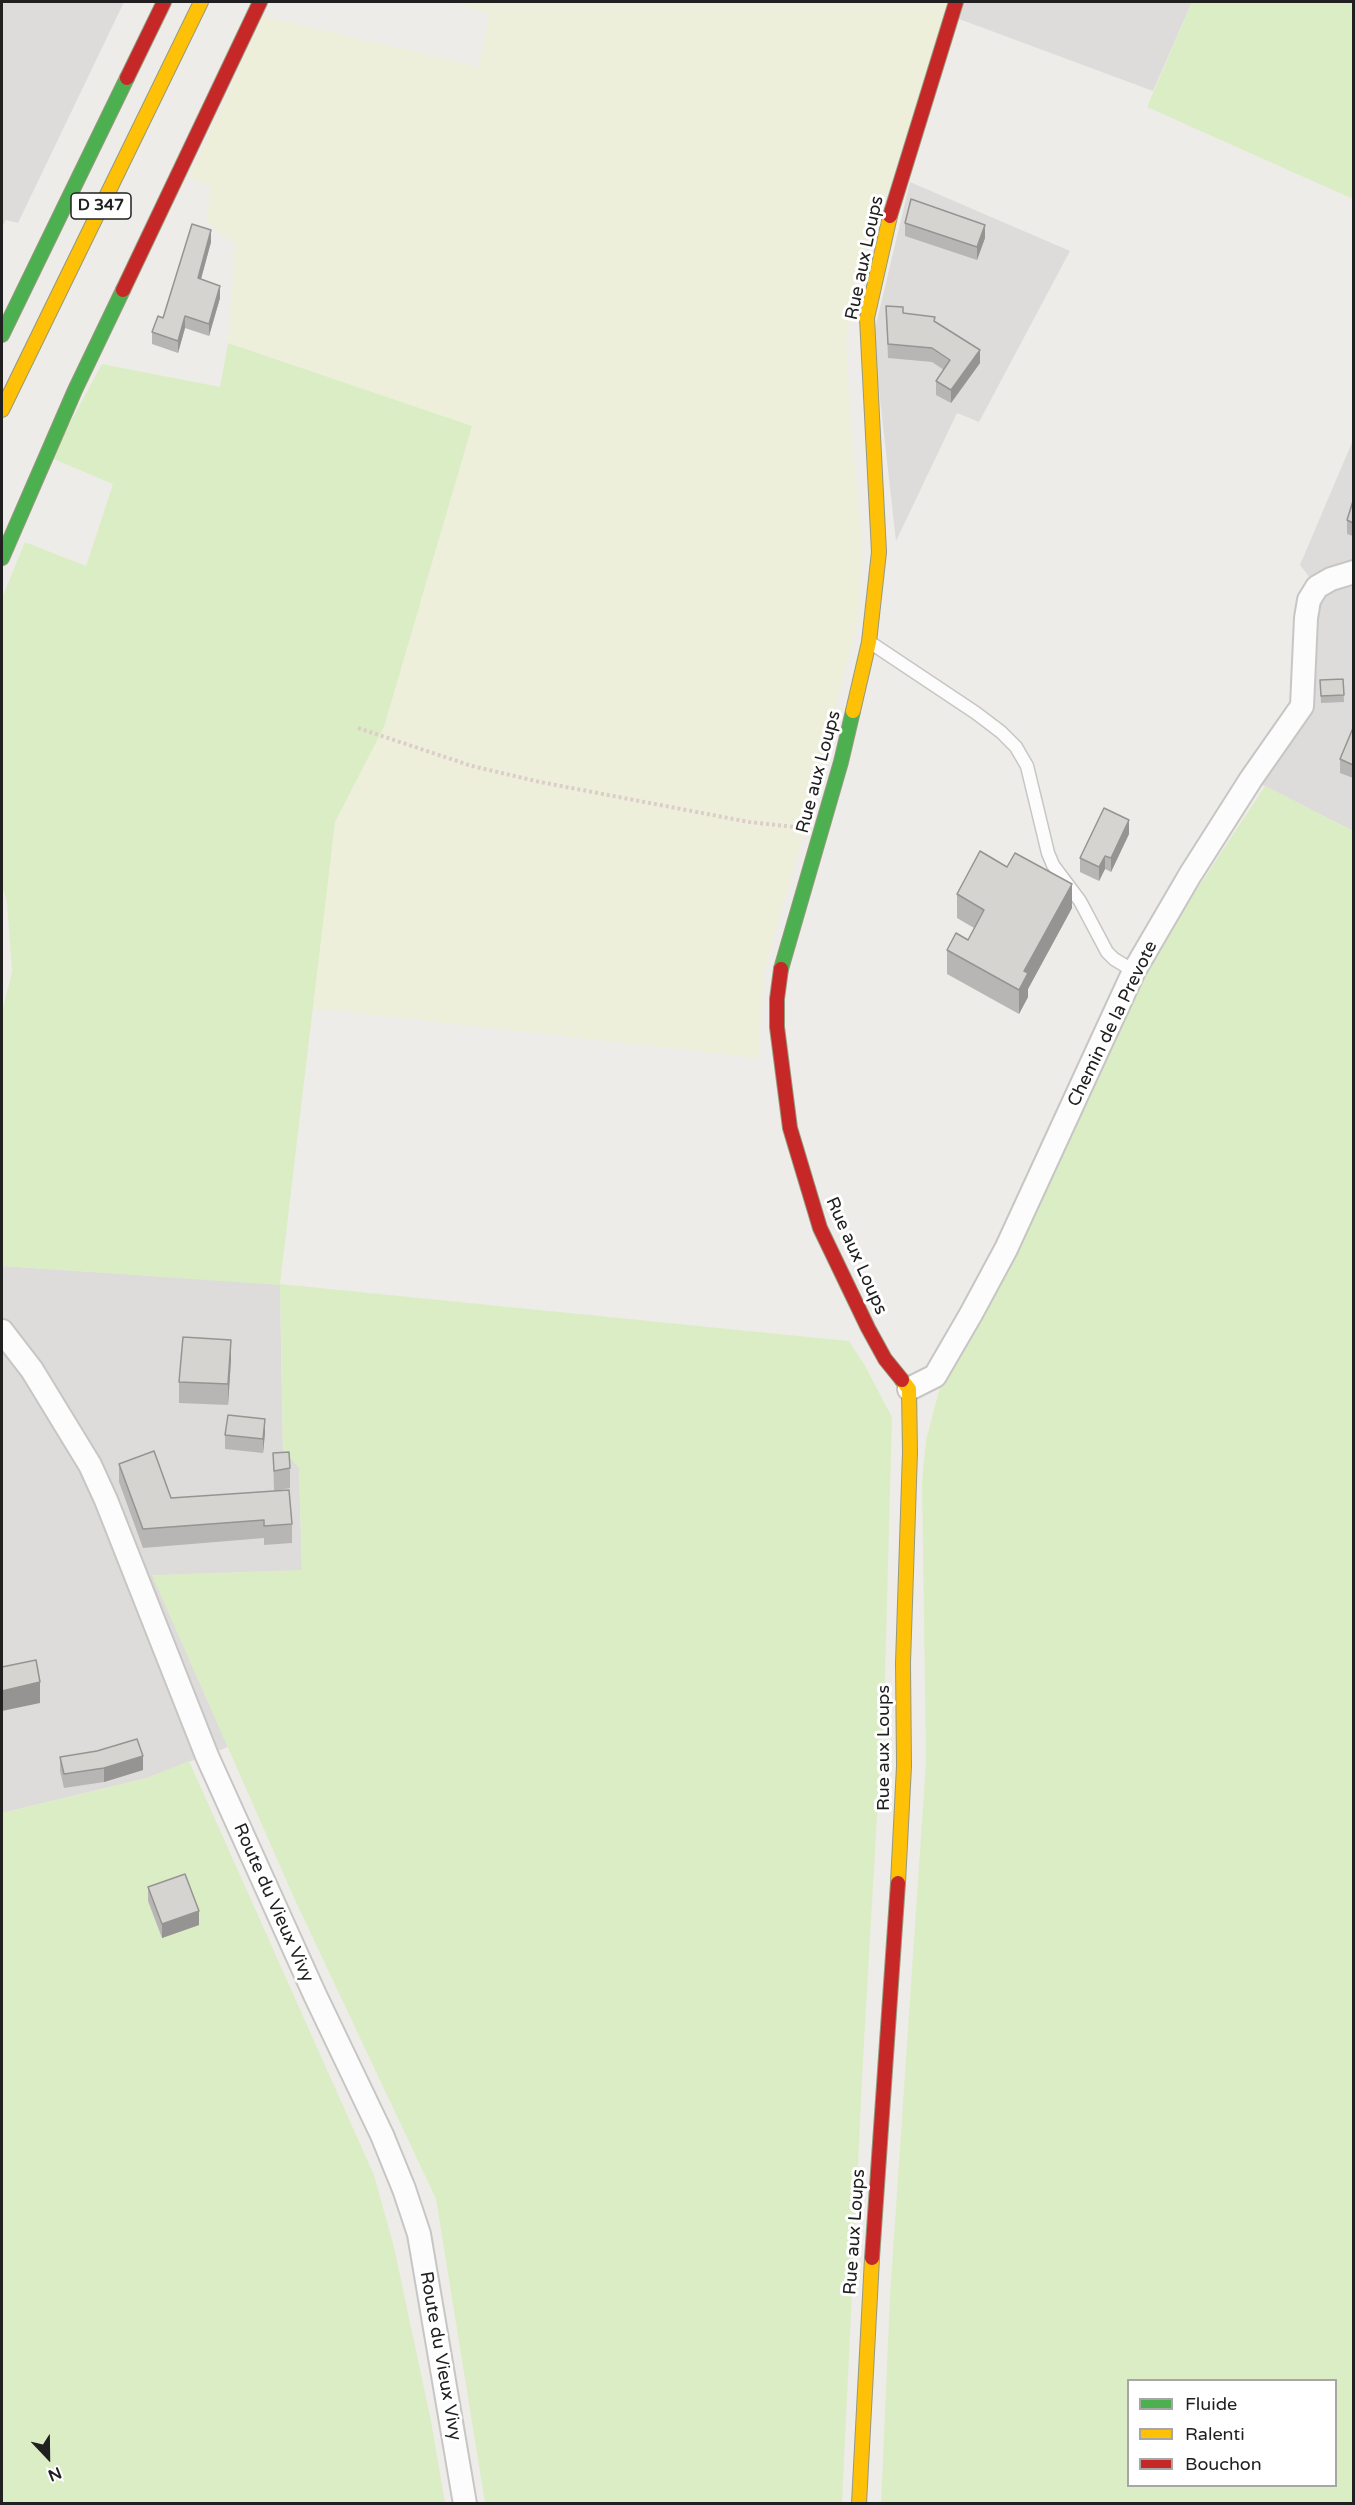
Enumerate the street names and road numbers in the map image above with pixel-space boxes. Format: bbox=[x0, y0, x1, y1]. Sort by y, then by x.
road number: D 347 bbox=[71, 193, 131, 219]
street label: Rue aux Loups bbox=[841, 194, 889, 322]
street label: Rue aux Loups bbox=[792, 708, 846, 836]
street label: Chemin de la Prevote bbox=[1063, 938, 1163, 1110]
street label: Rue aux Loups bbox=[820, 1194, 892, 1318]
street label: Rue aux Loups bbox=[873, 1685, 895, 1811]
street label: Route du Vieux Vivy bbox=[228, 1820, 318, 1986]
street label: Rue aux Loups bbox=[840, 2168, 870, 2296]
street label: Route du Vieux Vivy bbox=[414, 2270, 466, 2442]

